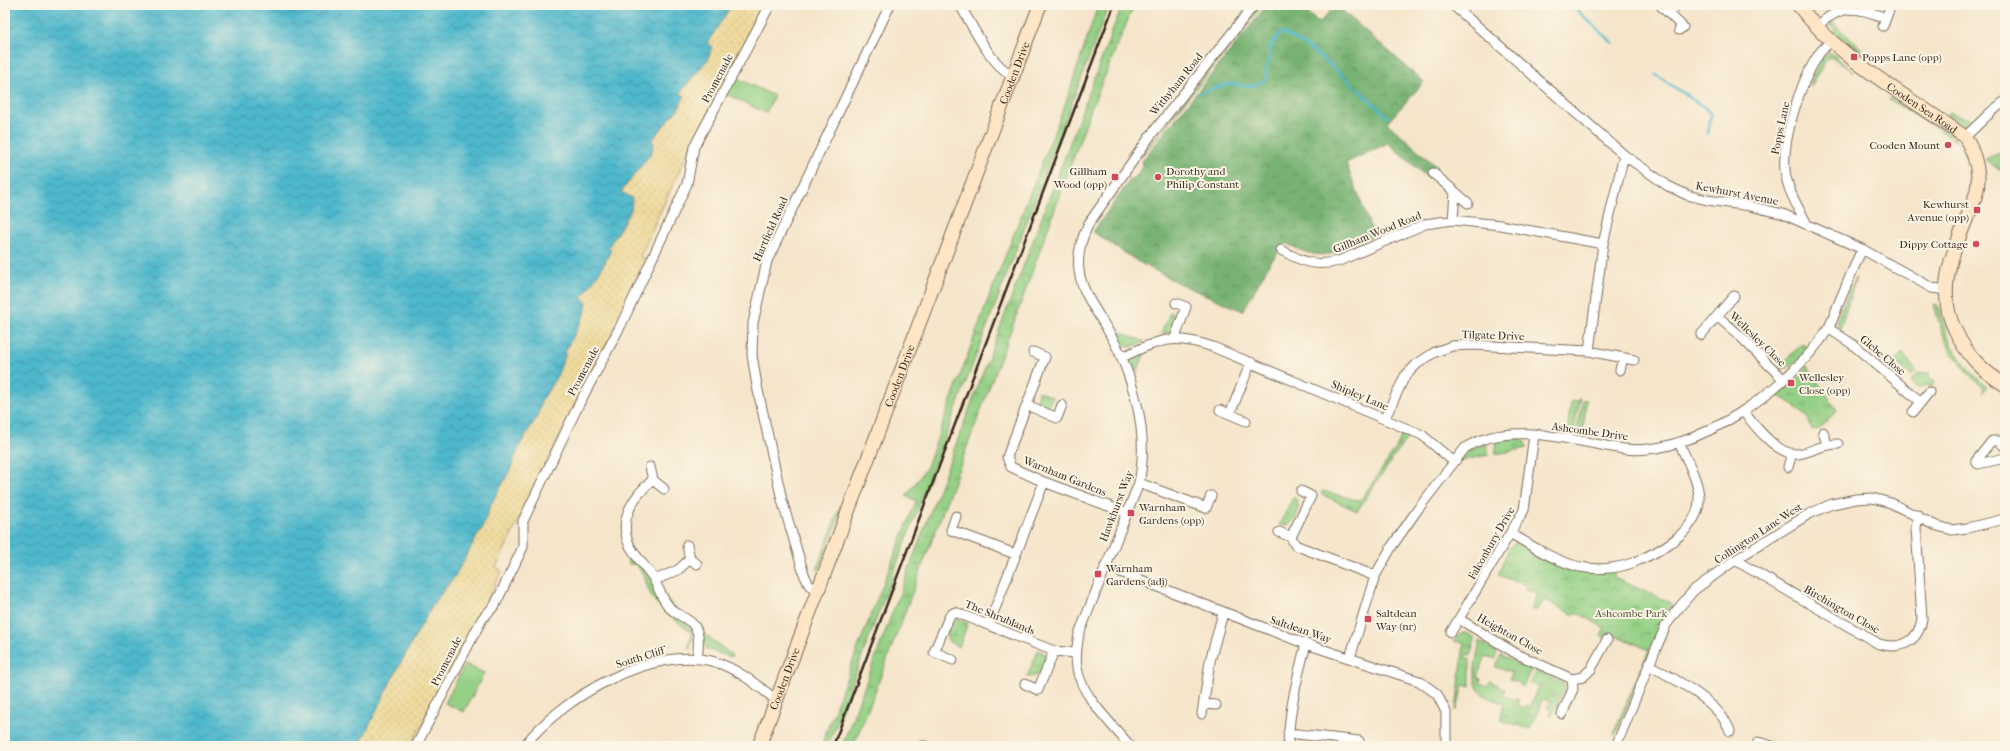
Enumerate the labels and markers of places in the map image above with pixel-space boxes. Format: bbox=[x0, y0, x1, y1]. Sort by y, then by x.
place label: Popps Lane (opp) bbox=[1862, 51, 1942, 64]
marker: Popps Lane (opp) bbox=[1849, 52, 1859, 62]
place label: Cooden Mount bbox=[1869, 139, 1940, 152]
marker: Cooden Mount bbox=[1943, 140, 1953, 150]
place label: Gillham Wood (opp) bbox=[1053, 165, 1108, 191]
place label: Dorothy and Philip Constant bbox=[1166, 165, 1239, 191]
marker: Gillham Wood (opp) bbox=[1110, 172, 1120, 182]
marker: Dorothy and Philip Constant bbox=[1153, 172, 1163, 182]
place label: Kewhurst Avenue (opp) bbox=[1907, 198, 1969, 224]
marker: Kewhurst Avenue (opp) bbox=[1972, 205, 1982, 215]
place label: Dippy Cottage bbox=[1899, 238, 1969, 251]
marker: Dippy Cottage bbox=[1971, 239, 1981, 249]
place label: Wellesley Close (opp) bbox=[1798, 371, 1850, 397]
marker: Wellesley Close (opp) bbox=[1786, 378, 1796, 388]
place label: Warnham Gardens (opp) bbox=[1138, 501, 1204, 527]
marker: Warnham Gardens (opp) bbox=[1126, 508, 1136, 518]
place label: Warnham Gardens (adj) bbox=[1105, 562, 1168, 588]
marker: Warnham Gardens (adj) bbox=[1093, 569, 1103, 579]
place label: Saltdean Way (nr) bbox=[1375, 607, 1417, 633]
marker: Saltdean Way (nr) bbox=[1363, 614, 1373, 624]

